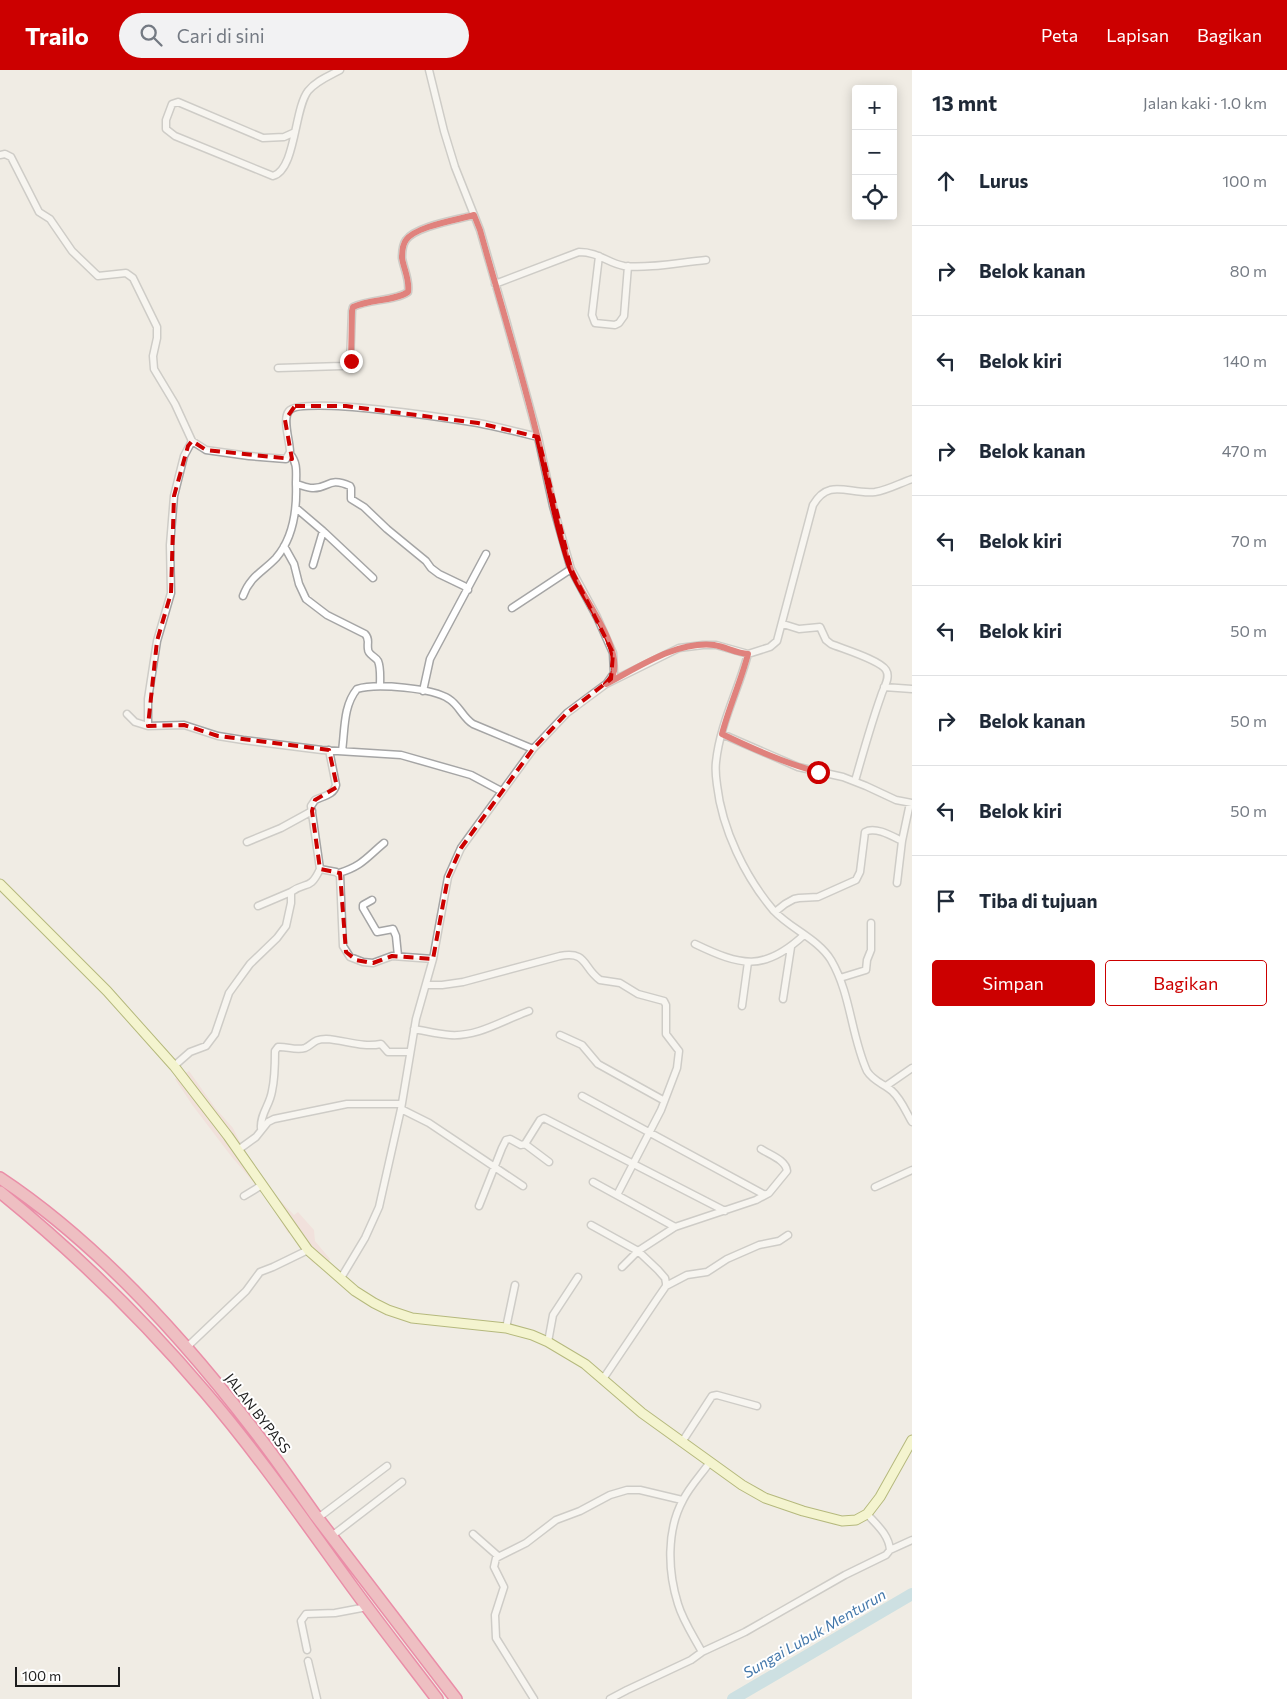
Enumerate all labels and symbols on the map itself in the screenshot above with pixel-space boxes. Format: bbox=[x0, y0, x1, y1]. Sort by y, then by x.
route end bbox=[340, 350, 363, 373]
route start bbox=[807, 761, 830, 784]
street label: JALAN BYPASS bbox=[222, 1370, 294, 1456]
water label: Sungai Lubuk Menturun bbox=[739, 1585, 889, 1681]
scale bar bbox=[15, 1664, 120, 1687]

